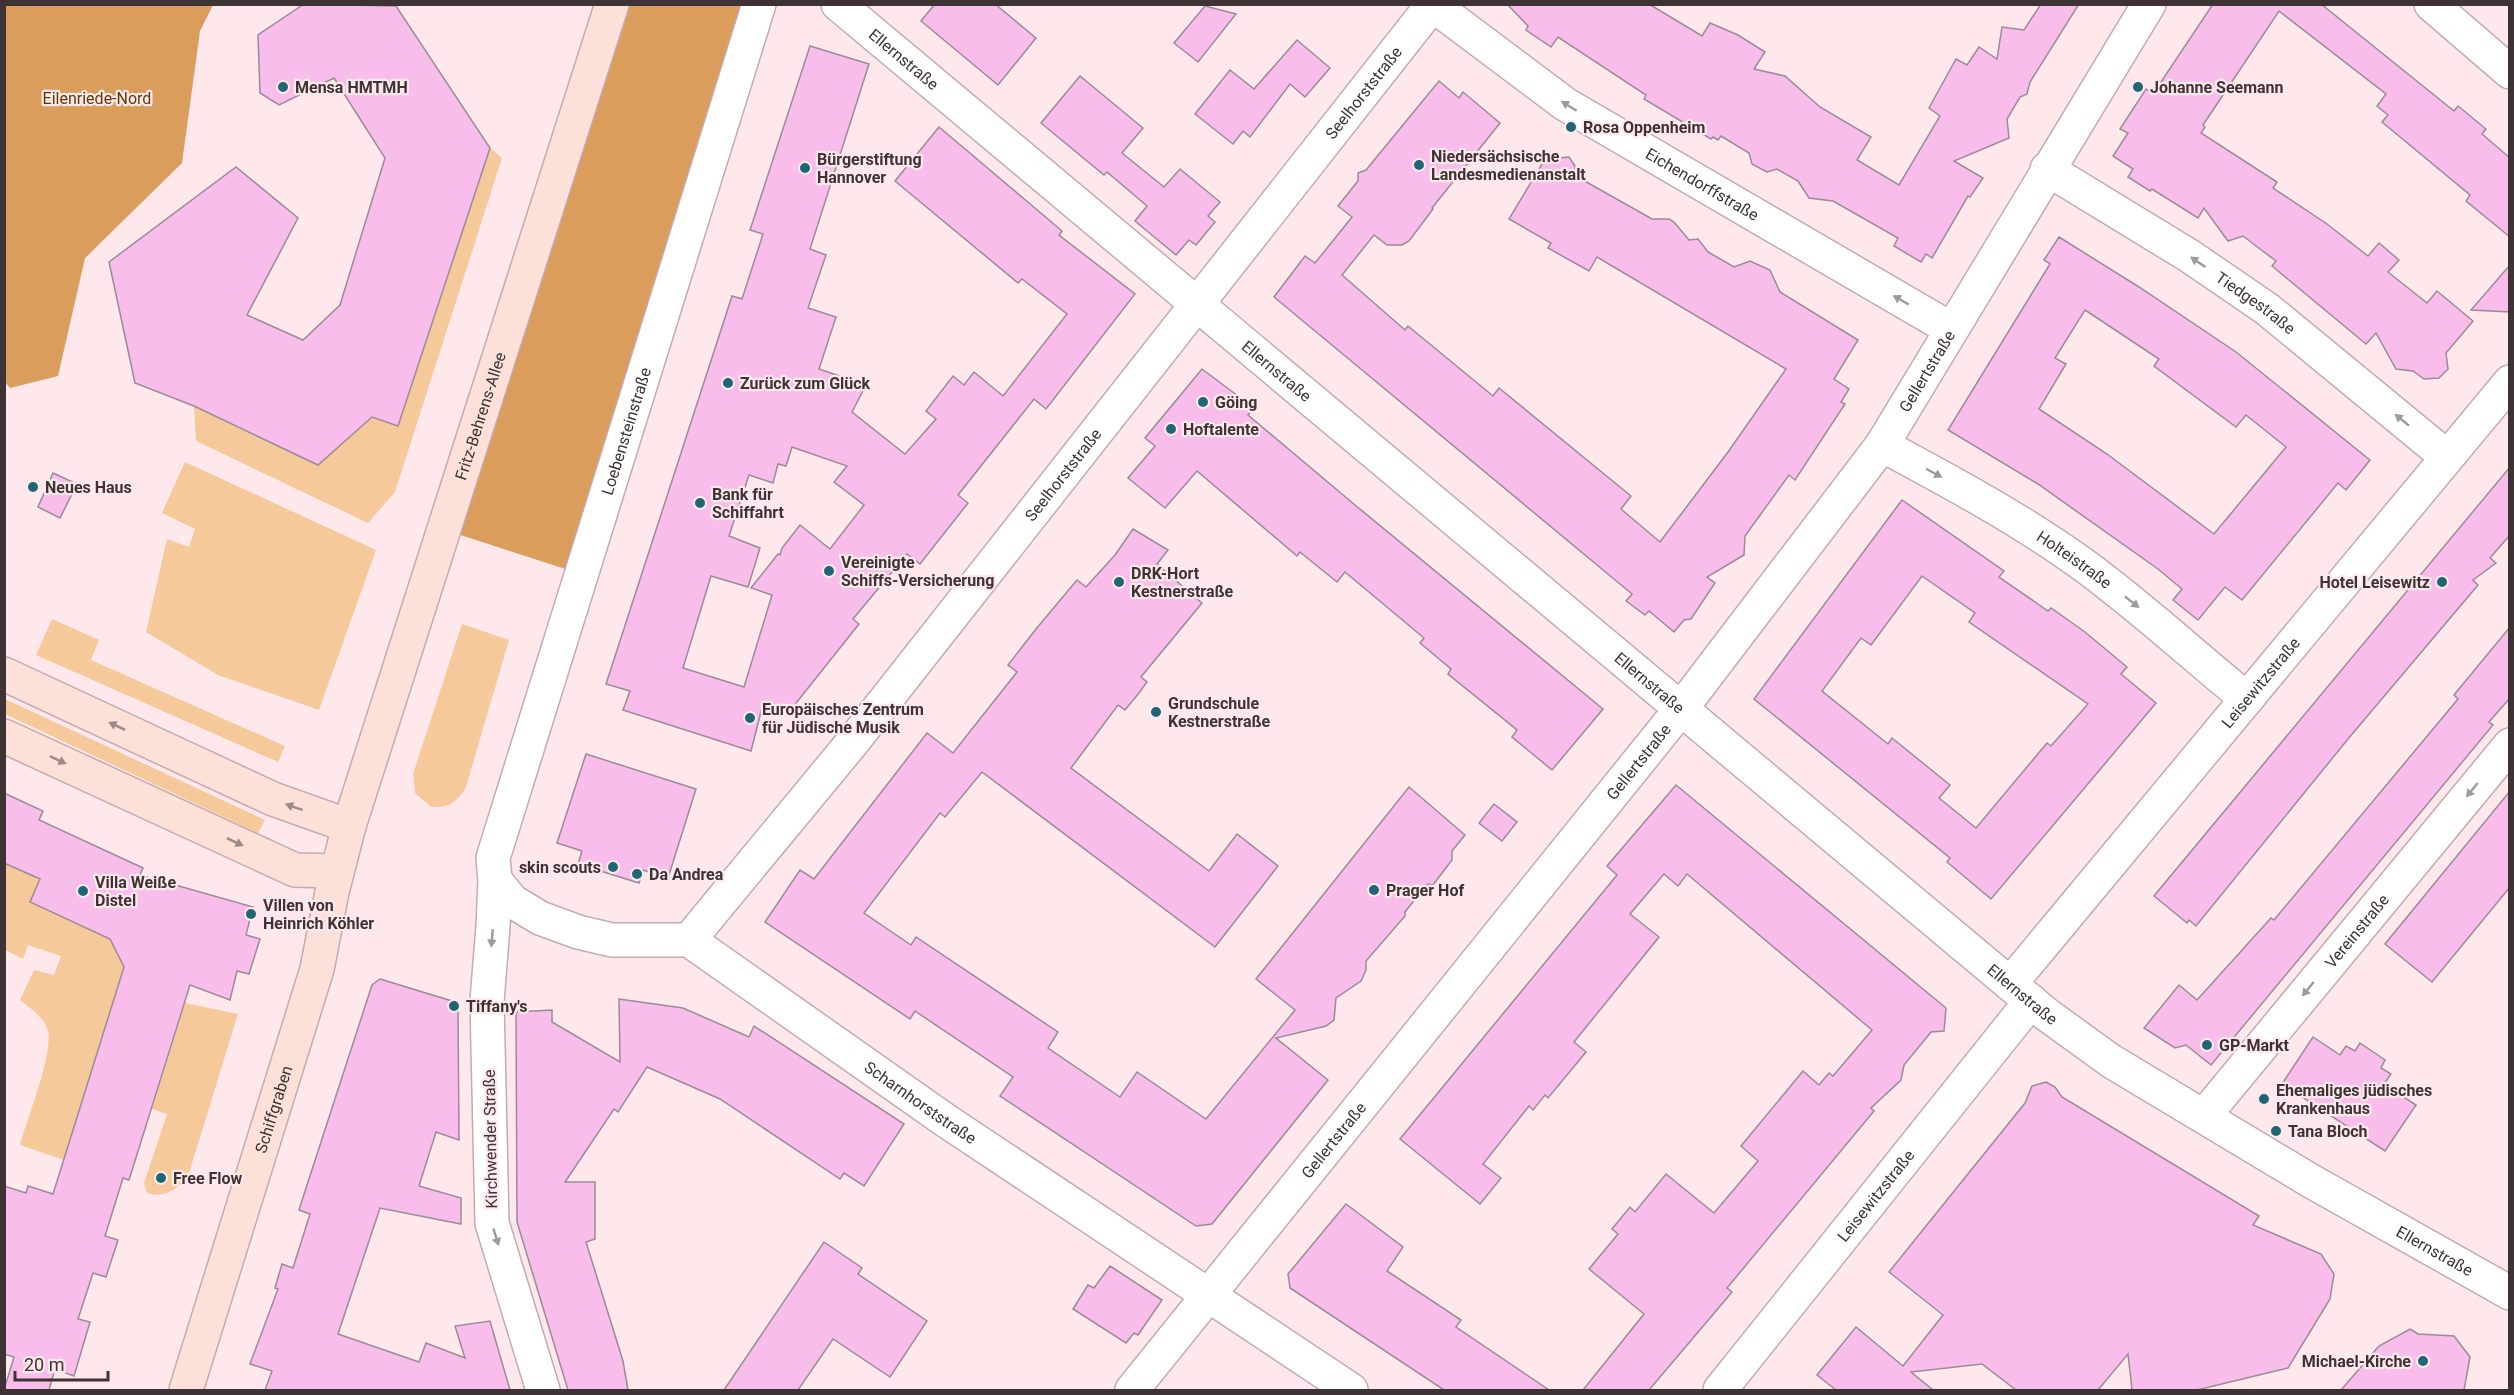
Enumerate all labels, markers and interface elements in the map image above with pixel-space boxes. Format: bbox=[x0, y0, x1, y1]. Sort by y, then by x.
street label: Ellernstraße bbox=[865, 25, 942, 94]
street label: Seelhorststraße bbox=[1321, 43, 1406, 143]
place label: Mensa HMTMH bbox=[295, 78, 408, 97]
place label: Johanne Seemann bbox=[2150, 78, 2284, 97]
marker: Mensa HMTMH bbox=[276, 80, 290, 94]
marker: Johanne Seemann bbox=[2131, 80, 2145, 94]
park label: Eilenriede-Nord bbox=[43, 89, 151, 108]
one-way arrow bbox=[1561, 101, 1577, 112]
place label: Rosa Oppenheim bbox=[1583, 118, 1705, 137]
marker: Rosa Oppenheim bbox=[1564, 120, 1578, 134]
street label: Eichendorffstraße bbox=[1642, 144, 1762, 225]
place label: Niedersächsische Landesmedienanstalt bbox=[1431, 147, 1586, 184]
place label: Bürgerstiftung Hannover bbox=[817, 150, 922, 187]
marker: Niedersächsische Landesmedienanstalt bbox=[1412, 158, 1426, 172]
marker: Bürgerstiftung Hannover bbox=[798, 161, 812, 175]
one-way arrow bbox=[2191, 256, 2207, 268]
street label: Tiedgestraße bbox=[2212, 268, 2299, 338]
one-way arrow bbox=[1893, 294, 1909, 305]
street label: Gellertstraße bbox=[1895, 327, 1959, 416]
street label: Ellernstraße bbox=[1238, 337, 1315, 406]
street label: Fritz-Behrens-Allee bbox=[451, 350, 510, 483]
street label: Loebensteinstraße bbox=[598, 365, 655, 498]
place label: Zurück zum Glück bbox=[740, 374, 871, 393]
marker: Zurück zum Glück bbox=[721, 376, 735, 390]
place label: Göing bbox=[1215, 393, 1257, 412]
marker: Göing bbox=[1196, 395, 1210, 409]
one-way arrow bbox=[2394, 413, 2410, 426]
place label: Hoftalente bbox=[1183, 420, 1259, 439]
marker: Hoftalente bbox=[1164, 422, 1178, 436]
street label: Seelhorststraße bbox=[1021, 425, 1106, 525]
one-way arrow bbox=[1926, 468, 1943, 478]
place label: Neues Haus bbox=[45, 478, 132, 497]
marker: Neues Haus bbox=[26, 480, 40, 494]
place label: Bank für Schiffahrt bbox=[712, 485, 785, 522]
marker: Bank für Schiffahrt bbox=[693, 496, 707, 510]
street label: Holteistraße bbox=[2033, 527, 2115, 593]
place label: Vereinigte Schiffs-Versicherung bbox=[841, 553, 994, 590]
marker: Vereinigte Schiffs-Versicherung bbox=[822, 564, 836, 578]
place label: DRK-Hort Kestnerstraße bbox=[1131, 564, 1234, 601]
place label: Hotel Leisewitz bbox=[2319, 573, 2430, 592]
marker: DRK-Hort Kestnerstraße bbox=[1112, 575, 1126, 589]
marker: Hotel Leisewitz bbox=[2435, 575, 2449, 589]
one-way arrow bbox=[2124, 596, 2140, 609]
street label: Leisewitzstraße bbox=[2218, 634, 2304, 732]
street label: Ellernstraße bbox=[1611, 648, 1688, 718]
place label: Grundschule Kestnerstraße bbox=[1168, 694, 1271, 731]
place label: Europäisches Zentrum für Jüdische Musik bbox=[762, 700, 924, 737]
marker: Grundschule Kestnerstraße bbox=[1149, 705, 1163, 719]
marker: Europäisches Zentrum für Jüdische Musik bbox=[743, 711, 757, 725]
street label: Gellertstraße bbox=[1603, 720, 1675, 804]
one-way arrow bbox=[108, 721, 125, 730]
one-way arrow bbox=[49, 756, 66, 765]
one-way arrow bbox=[2466, 782, 2479, 798]
one-way arrow bbox=[285, 802, 303, 812]
one-way arrow bbox=[226, 838, 243, 847]
place label: skin scouts bbox=[519, 858, 601, 877]
marker: skin scouts bbox=[606, 860, 620, 874]
place label: Da Andrea bbox=[649, 865, 724, 884]
marker: Da Andrea bbox=[630, 867, 644, 881]
place label: Villa Weiße Distel bbox=[95, 873, 176, 910]
place label: Prager Hof bbox=[1386, 881, 1464, 900]
marker: Prager Hof bbox=[1367, 883, 1381, 897]
marker: Villa Weiße Distel bbox=[76, 884, 90, 898]
street label: Vereinstraße bbox=[2321, 890, 2393, 972]
place label: Villen von Heinrich Köhler bbox=[263, 896, 374, 933]
marker: Villen von Heinrich Köhler bbox=[244, 907, 258, 921]
one-way arrow bbox=[487, 928, 497, 947]
street label: Ellernstraße bbox=[1984, 960, 2061, 1029]
one-way arrow bbox=[2302, 981, 2315, 997]
place label: Tiffany's bbox=[466, 997, 527, 1016]
marker: Tiffany's bbox=[447, 999, 461, 1013]
place label: GP-Markt bbox=[2219, 1036, 2290, 1055]
marker: GP-Markt bbox=[2200, 1038, 2214, 1052]
street label: Scharnhorststraße bbox=[861, 1057, 980, 1148]
street label: Schiffgraben bbox=[251, 1063, 296, 1156]
street label: Kirchwender Straße bbox=[480, 1069, 501, 1209]
place label: Ehemaliges jüdisches Krankenhaus bbox=[2276, 1081, 2432, 1118]
marker: Ehemaliges jüdisches Krankenhaus bbox=[2257, 1092, 2271, 1106]
street label: Gellertstraße bbox=[1298, 1099, 1370, 1182]
place label: Tana Bloch bbox=[2288, 1122, 2368, 1141]
marker: Tana Bloch bbox=[2269, 1124, 2283, 1138]
street label: Leisewitzstraße bbox=[1833, 1146, 1918, 1246]
place label: Free Flow bbox=[173, 1169, 243, 1188]
marker: Free Flow bbox=[154, 1171, 168, 1185]
street label: Ellernstraße bbox=[2393, 1222, 2476, 1280]
one-way arrow bbox=[492, 1228, 501, 1246]
scale bar bbox=[15, 1344, 108, 1382]
place label: Michael-Kirche bbox=[2302, 1352, 2411, 1371]
text: 20 m bbox=[24, 1354, 64, 1375]
marker: Michael-Kirche bbox=[2416, 1354, 2430, 1368]

